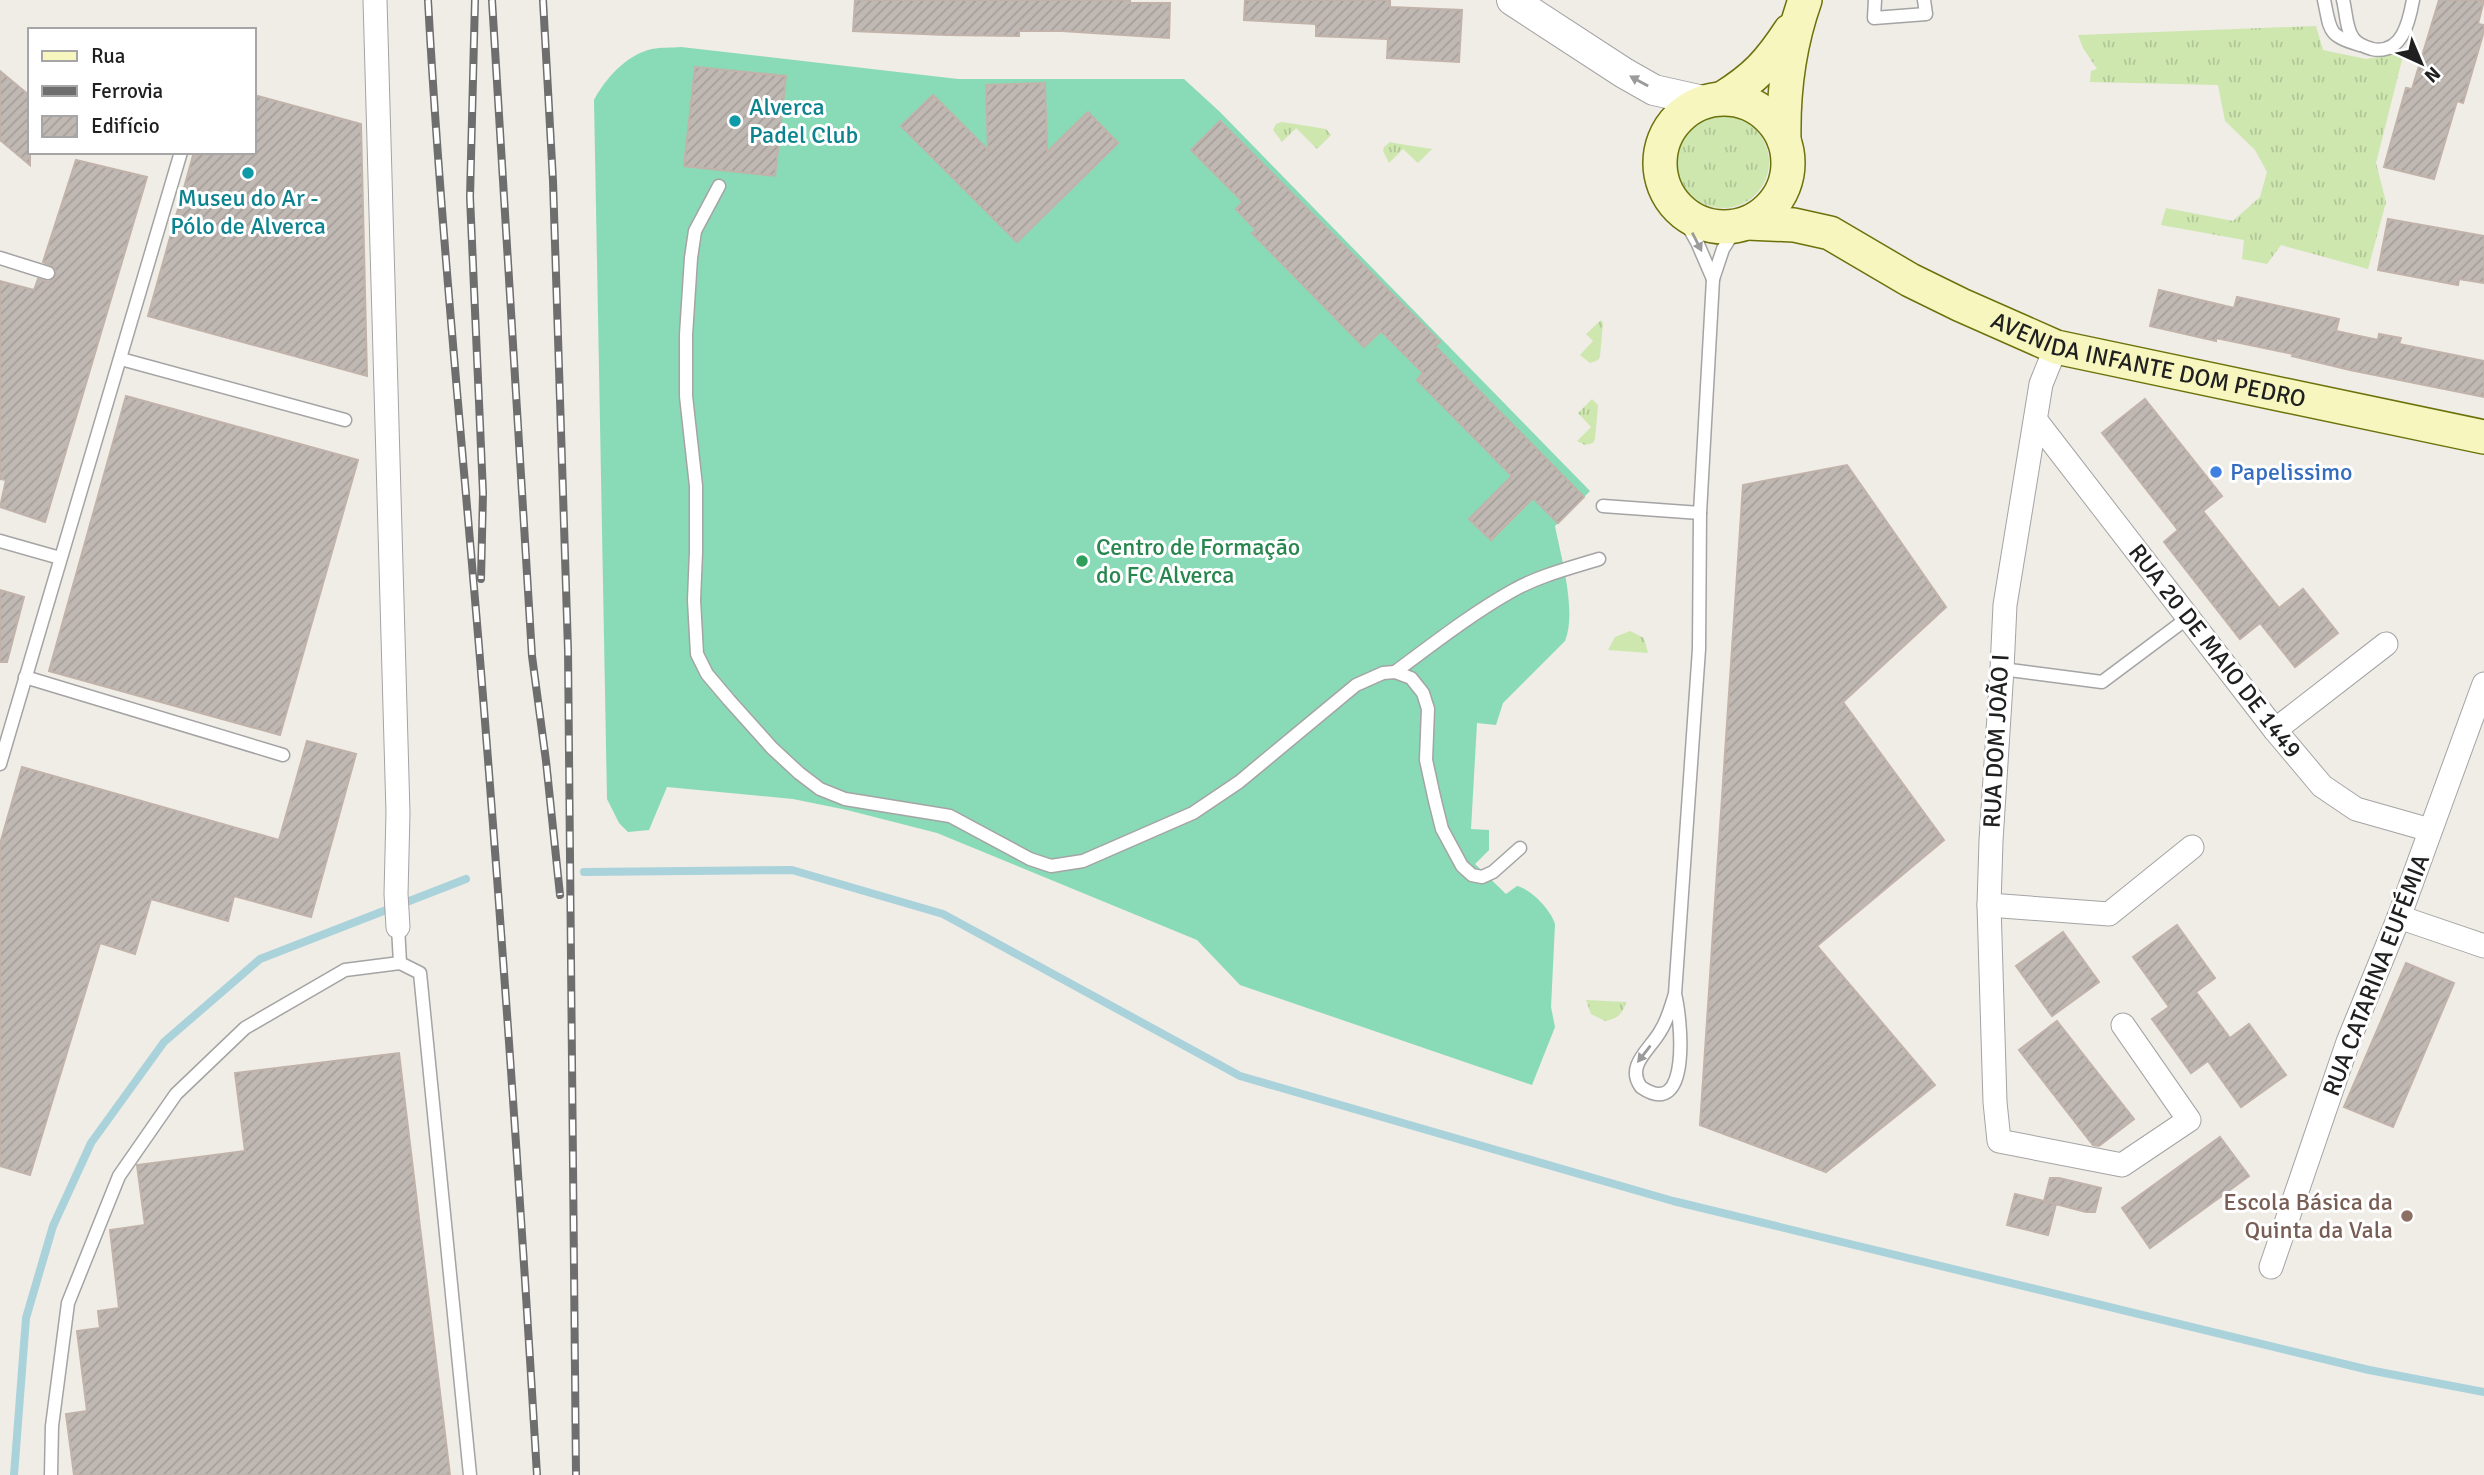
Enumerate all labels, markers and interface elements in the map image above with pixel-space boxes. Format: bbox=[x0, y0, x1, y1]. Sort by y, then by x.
legend bbox=[28, 28, 256, 154]
north arrow bbox=[2386, 28, 2456, 98]
text: Rua bbox=[91, 43, 125, 69]
text: N bbox=[2419, 61, 2445, 88]
one-way arrow bbox=[1628, 76, 1648, 88]
text: Ferrovia bbox=[91, 78, 163, 104]
place label: Alverca Padel Club bbox=[749, 92, 858, 150]
text: Edifício bbox=[91, 113, 160, 139]
marker: Alverca Padel Club bbox=[727, 113, 743, 129]
marker: Museu do Ar - Pólo de Alverca bbox=[240, 165, 256, 181]
place label: Museu do Ar - Pólo de Alverca bbox=[170, 183, 326, 241]
one-way arrow bbox=[1691, 232, 1702, 252]
street label: AVENIDA INFANTE DOM PEDRO bbox=[1986, 305, 2308, 414]
place label: Papelissimo bbox=[2230, 457, 2353, 487]
marker: Papelissimo bbox=[2208, 464, 2224, 480]
place label: Centro de Formação do FC Alverca bbox=[1096, 532, 1300, 590]
street label: RUA 20 DE MAIO DE 1449 bbox=[2122, 538, 2308, 764]
marker: Centro de Formação do FC Alverca bbox=[1074, 553, 1090, 569]
street label: RUA DOM JOÃO I bbox=[1976, 653, 2016, 829]
street label: RUA CATARINA EUFÉMIA bbox=[2316, 849, 2436, 1100]
one-way arrow bbox=[1637, 1044, 1652, 1062]
place label: Escola Básica da Quinta da Vala bbox=[2223, 1187, 2393, 1245]
marker: Escola Básica da Quinta da Vala bbox=[2399, 1208, 2415, 1224]

